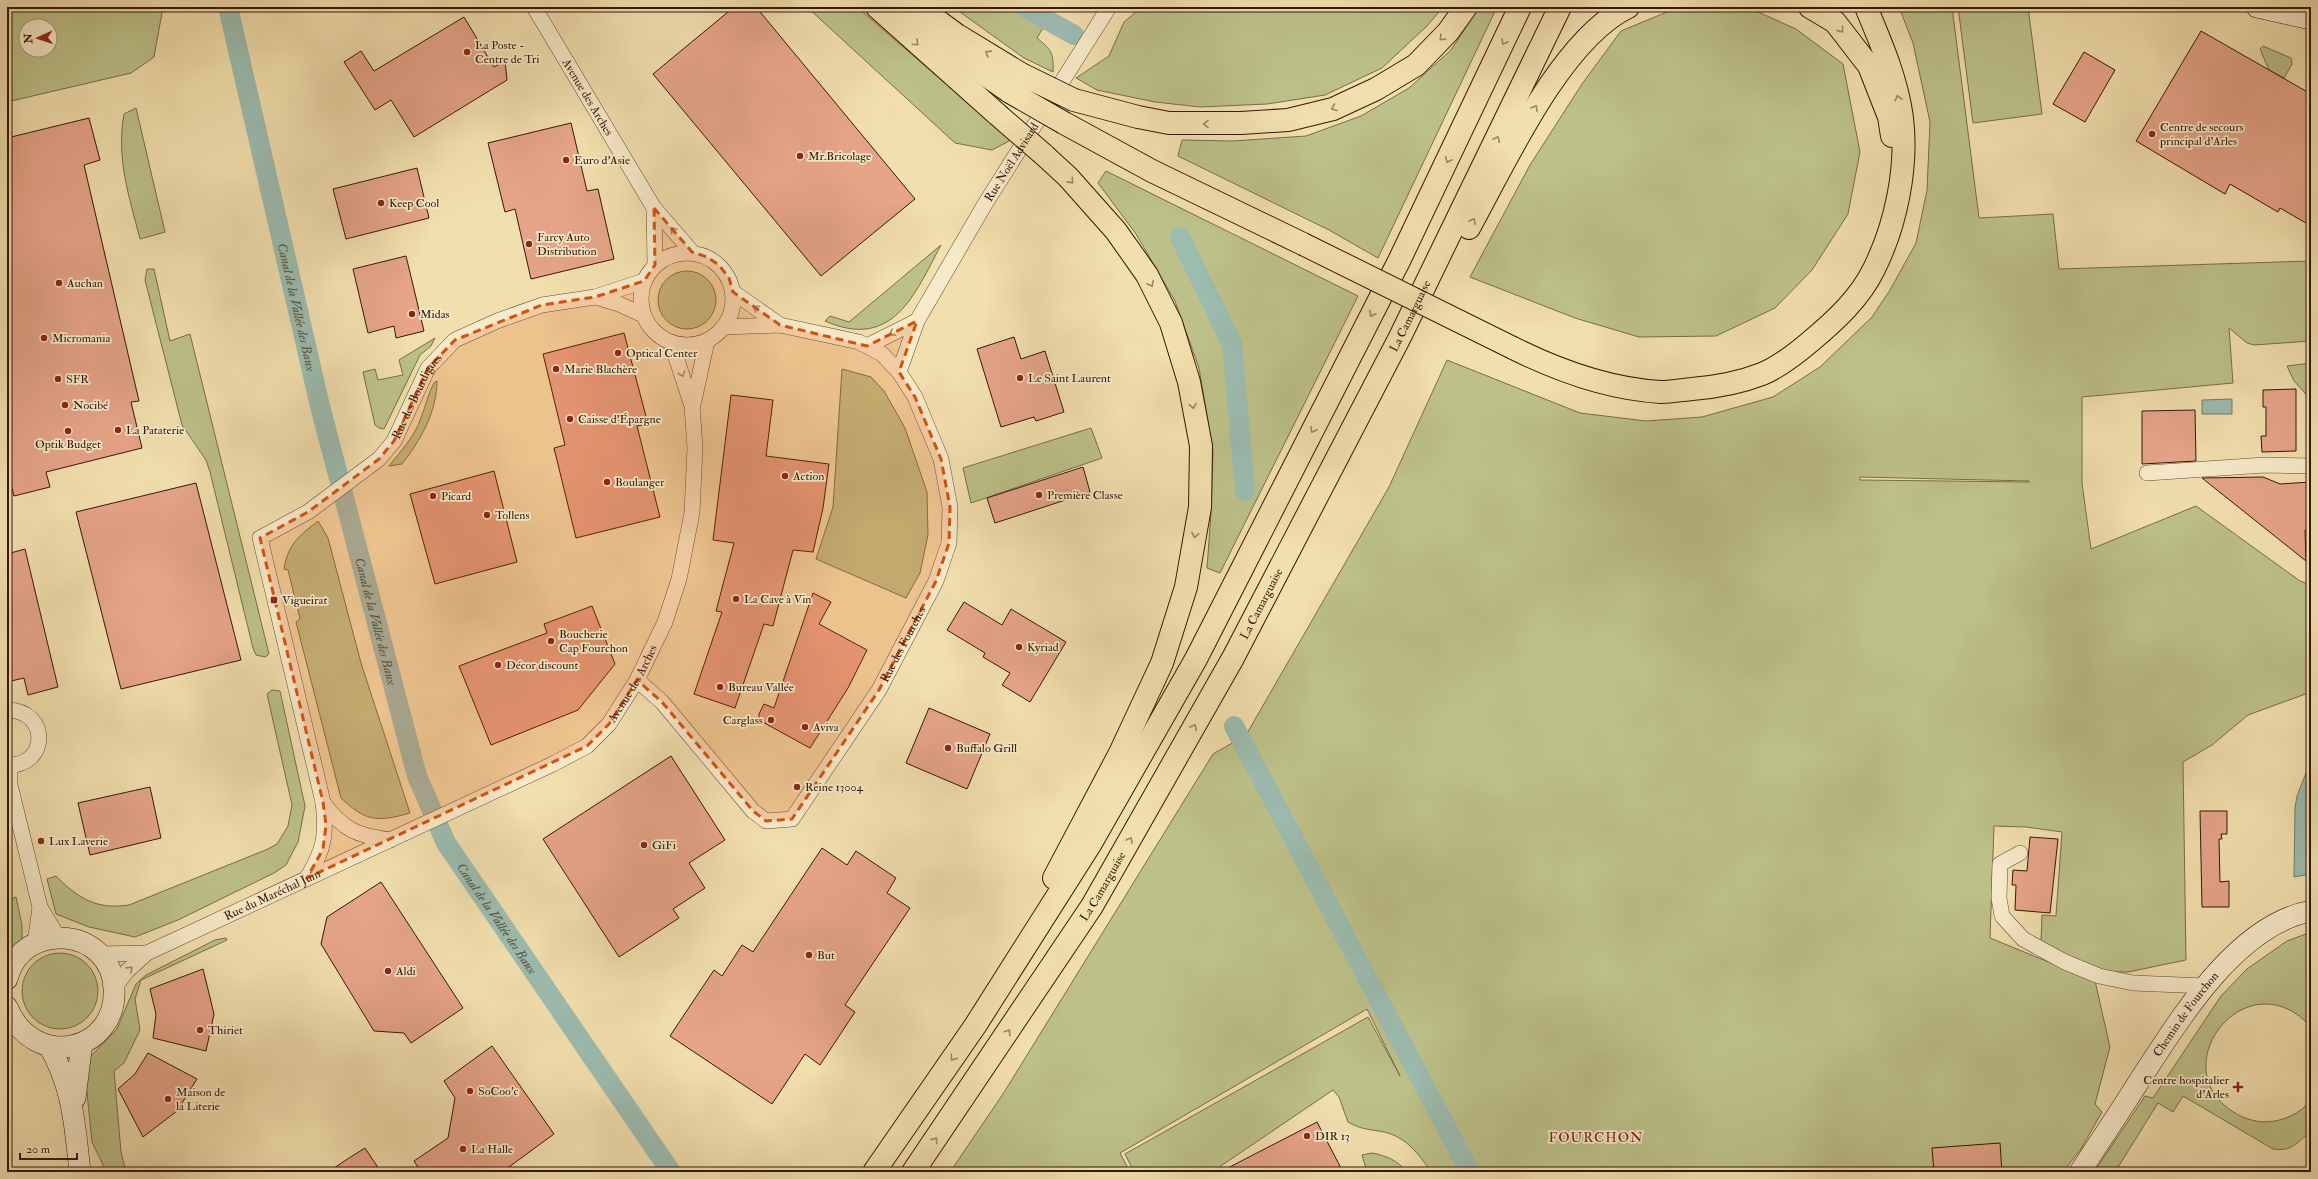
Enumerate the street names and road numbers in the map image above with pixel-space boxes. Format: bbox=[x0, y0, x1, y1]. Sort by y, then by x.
street label: Avenue des Arches bbox=[558, 55, 616, 139]
street label: Rue Noël Advisard bbox=[981, 120, 1042, 205]
street label: La Camarguaise bbox=[1387, 278, 1434, 355]
street label: Rue des Bourdigues bbox=[389, 351, 446, 442]
street label: La Camarguaise bbox=[1237, 566, 1286, 642]
street label: Rue des Fourches bbox=[877, 604, 929, 685]
street label: Avenue des Arches bbox=[604, 643, 661, 727]
street label: La Camarguaise bbox=[1077, 849, 1129, 924]
street label: Rue du Maréchal Juin bbox=[222, 866, 323, 924]
street label: Chemin de Fourchon bbox=[2150, 969, 2222, 1060]

